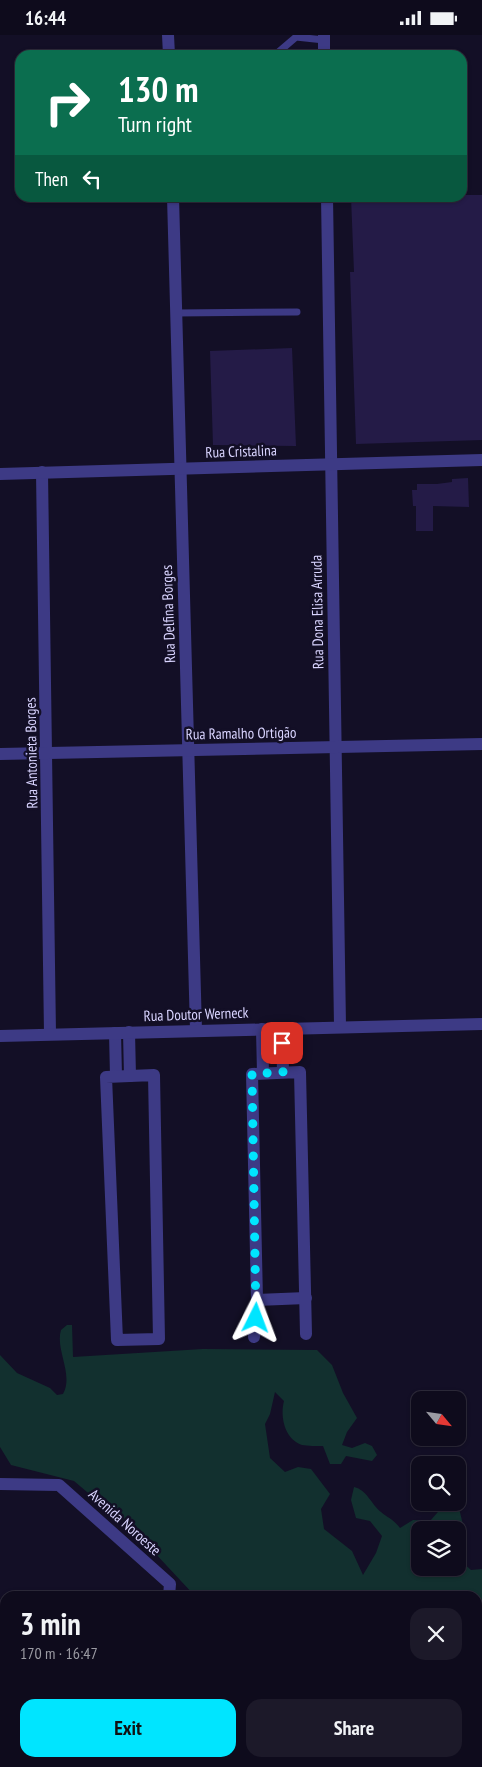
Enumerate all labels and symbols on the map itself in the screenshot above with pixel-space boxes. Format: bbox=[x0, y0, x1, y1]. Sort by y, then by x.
street label: Rua Cristalina bbox=[205, 440, 277, 462]
street label: Rua Dona Elisa Arruda bbox=[307, 555, 327, 669]
street label: Rua Delfina Borges bbox=[157, 565, 179, 663]
street label: Rua Antonieta Borges bbox=[21, 697, 41, 809]
street label: Rua Ramalho Ortigão bbox=[186, 723, 296, 743]
street label: Rua Doutor Werneck bbox=[143, 1003, 249, 1025]
pin bbox=[261, 1022, 303, 1064]
position arrow bbox=[229, 1291, 281, 1343]
north arrow bbox=[411, 1391, 466, 1446]
street label: Avenida Noroeste bbox=[85, 1485, 165, 1559]

